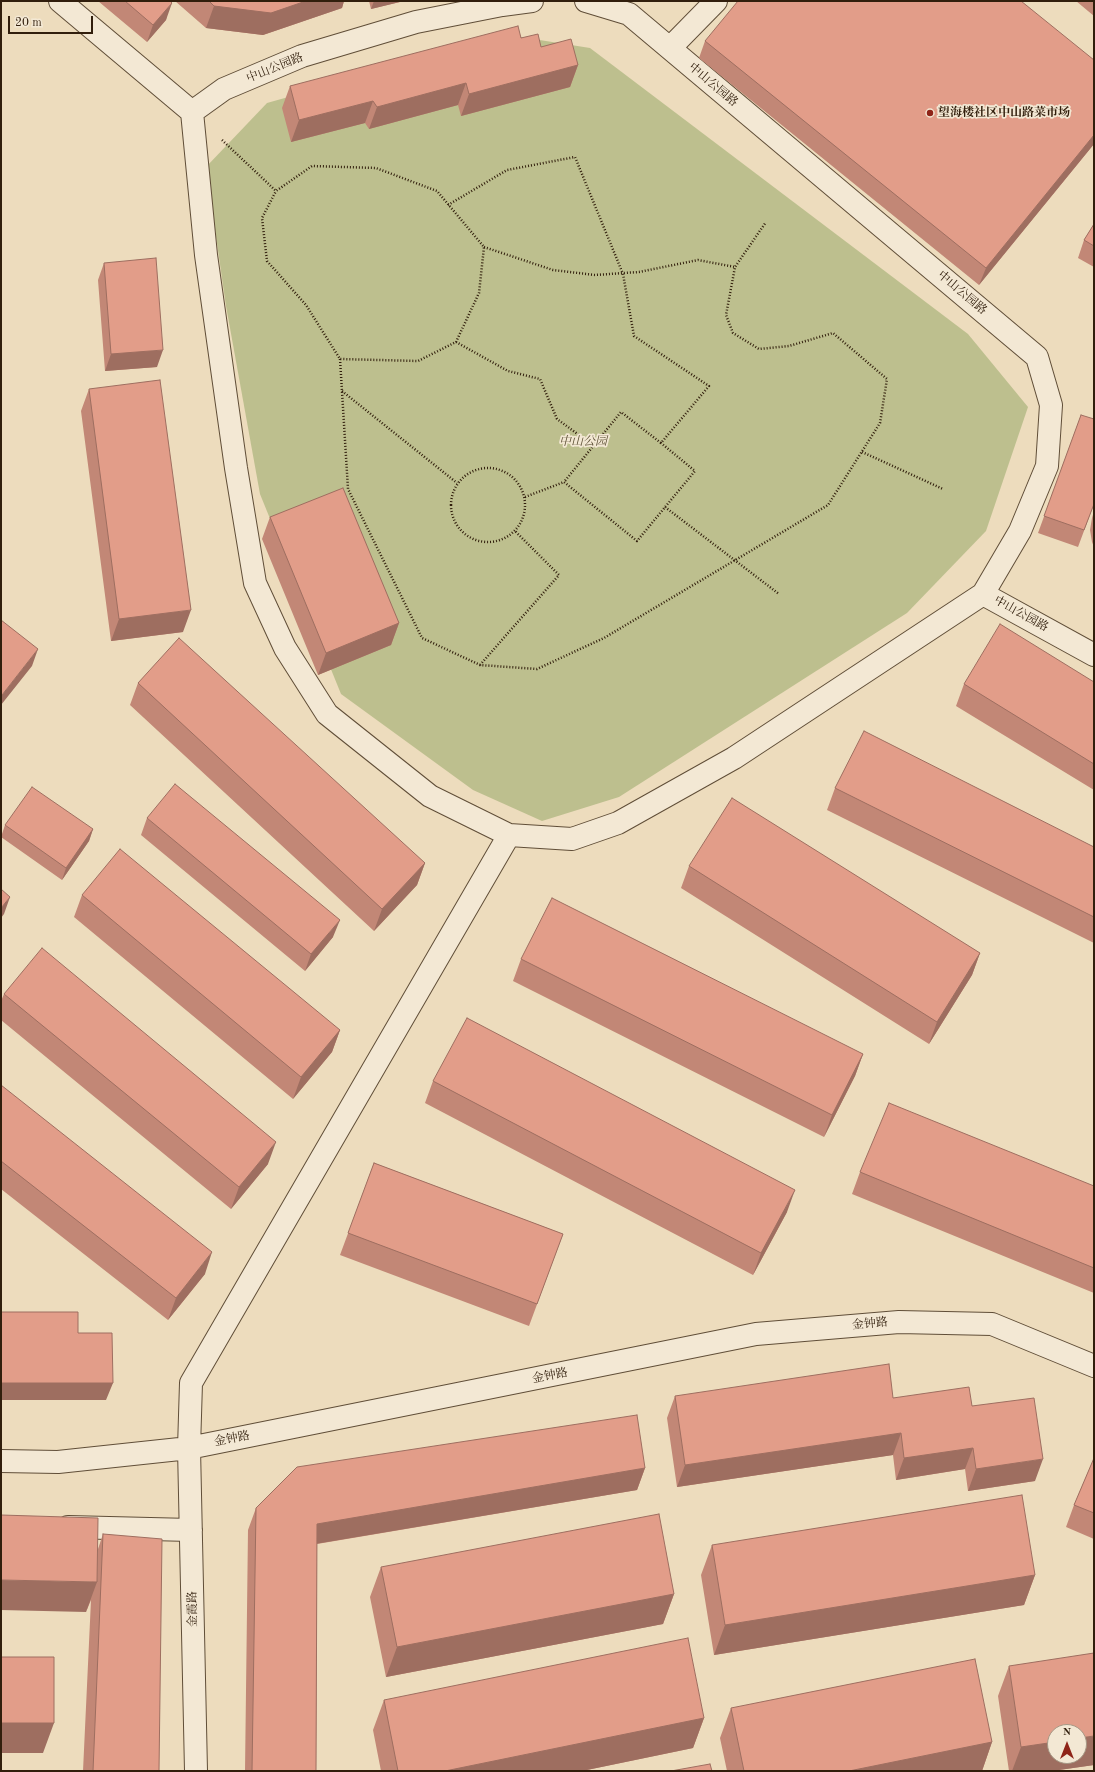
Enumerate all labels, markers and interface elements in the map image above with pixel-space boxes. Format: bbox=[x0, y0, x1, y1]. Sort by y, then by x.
scale bar bbox=[10, 8, 95, 34]
text: 20 m bbox=[15, 17, 42, 29]
street label: 中山公园路 bbox=[244, 50, 306, 86]
street label: 中山公园路 bbox=[685, 60, 741, 110]
place label: 望海楼社区中山路菜市场 bbox=[938, 106, 1070, 120]
marker: 望海楼社区中山路菜市场 bbox=[925, 108, 935, 118]
street label: 中山公园路 bbox=[934, 268, 990, 318]
park label: 中山公园 bbox=[559, 435, 607, 449]
street label: 中山公园路 bbox=[991, 593, 1051, 635]
street label: 金钟路 bbox=[851, 1315, 889, 1333]
street label: 金钟路 bbox=[531, 1365, 569, 1387]
street label: 金钟路 bbox=[213, 1428, 251, 1450]
street label: 金霞路 bbox=[185, 1591, 201, 1627]
north arrow bbox=[1047, 1724, 1087, 1764]
text: N bbox=[1063, 1727, 1071, 1738]

